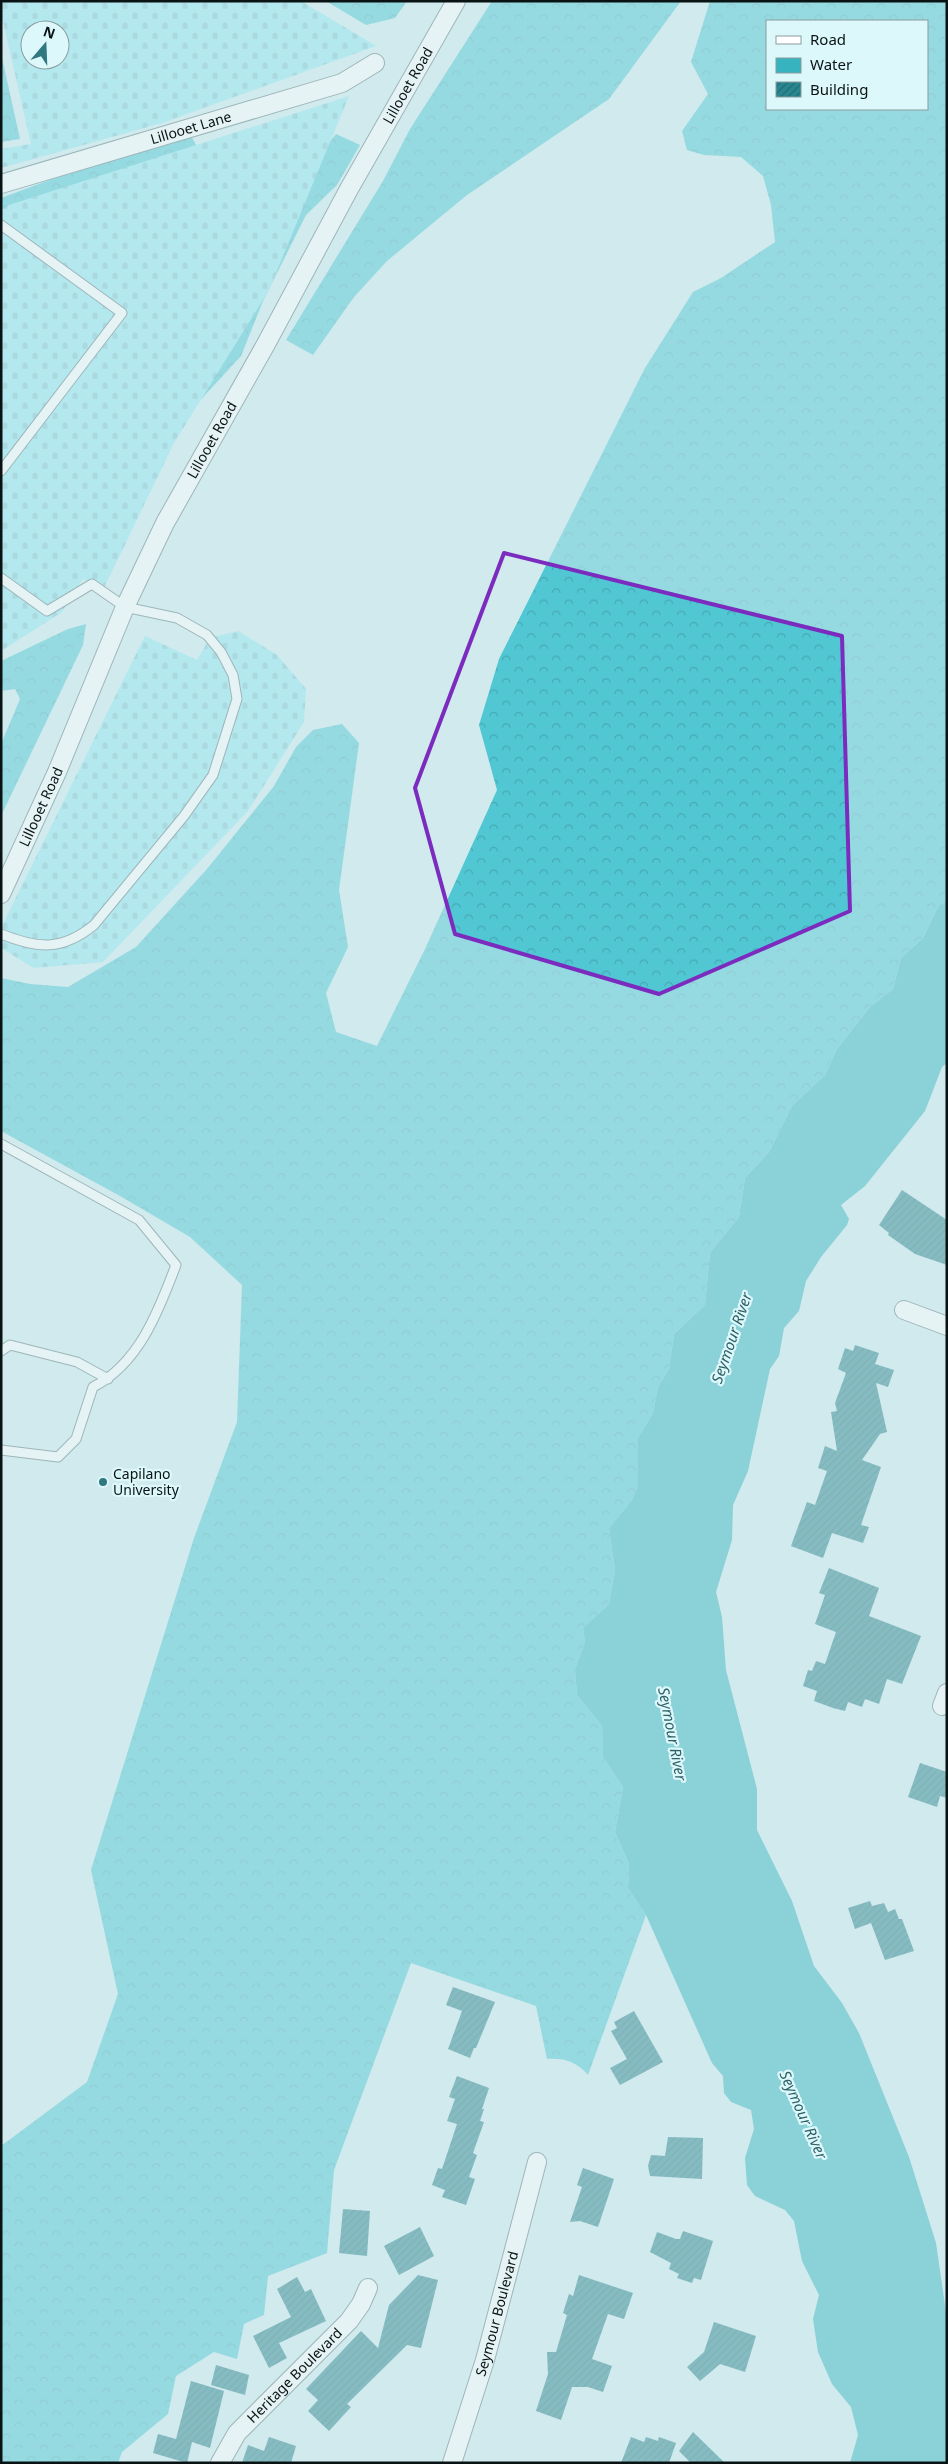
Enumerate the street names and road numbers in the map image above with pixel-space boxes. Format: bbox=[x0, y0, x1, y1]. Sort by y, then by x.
street label: Lillooet Road bbox=[378, 44, 437, 127]
street label: Lillooet Lane bbox=[148, 106, 234, 148]
street label: Lillooet Road bbox=[182, 398, 241, 482]
street label: Lillooet Road bbox=[14, 764, 67, 849]
street label: Seymour Boulevard bbox=[470, 2249, 522, 2378]
street label: Heritage Boulevard bbox=[243, 2323, 346, 2427]

